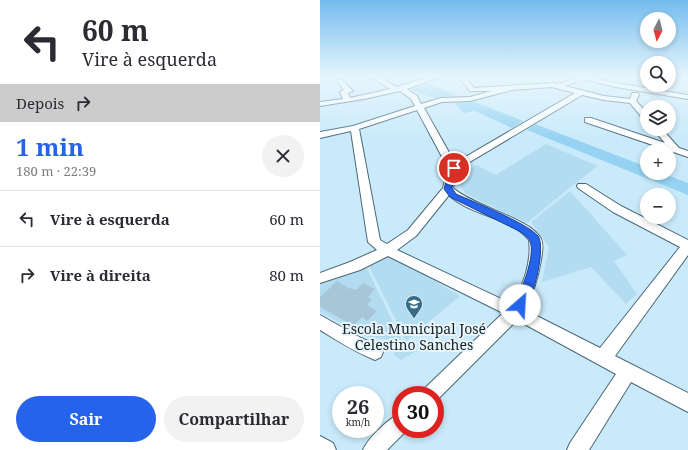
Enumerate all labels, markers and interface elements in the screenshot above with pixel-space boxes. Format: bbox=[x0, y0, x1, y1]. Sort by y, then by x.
text: 60 m bbox=[82, 11, 149, 49]
north arrow bbox=[640, 12, 676, 48]
map controls bbox=[640, 12, 676, 224]
icon: left bbox=[16, 16, 68, 68]
text: Vire à esquerda bbox=[82, 47, 217, 71]
button: search bbox=[640, 56, 676, 92]
icon: right bbox=[72, 92, 94, 114]
text: Depois bbox=[16, 93, 64, 113]
button: layers bbox=[640, 100, 676, 136]
text: 1 min bbox=[16, 130, 84, 163]
button: close bbox=[262, 135, 304, 177]
button: + bbox=[640, 144, 676, 180]
pin bbox=[437, 151, 471, 185]
icon: arrive bbox=[443, 157, 465, 179]
text: 180 m · 22:39 bbox=[16, 162, 96, 180]
button: − bbox=[640, 188, 676, 224]
icon: left bbox=[16, 208, 38, 230]
text: Vire à esquerda bbox=[50, 209, 170, 229]
text: 60 m bbox=[269, 209, 304, 229]
icon: right bbox=[16, 264, 38, 286]
text: Vire à direita bbox=[50, 265, 151, 285]
text: 80 m bbox=[269, 265, 304, 285]
position arrow bbox=[499, 284, 541, 326]
school or university icon: Escola Municipal José Celestino Sanches bbox=[404, 294, 424, 319]
place label: Escola Municipal José Celestino Sanches bbox=[342, 319, 486, 354]
speed limit sign: 30 bbox=[392, 386, 444, 438]
text: 26 bbox=[347, 393, 369, 420]
button: Sair bbox=[16, 396, 156, 442]
button: Compartilhar bbox=[164, 396, 304, 442]
text: km/h bbox=[346, 415, 370, 429]

